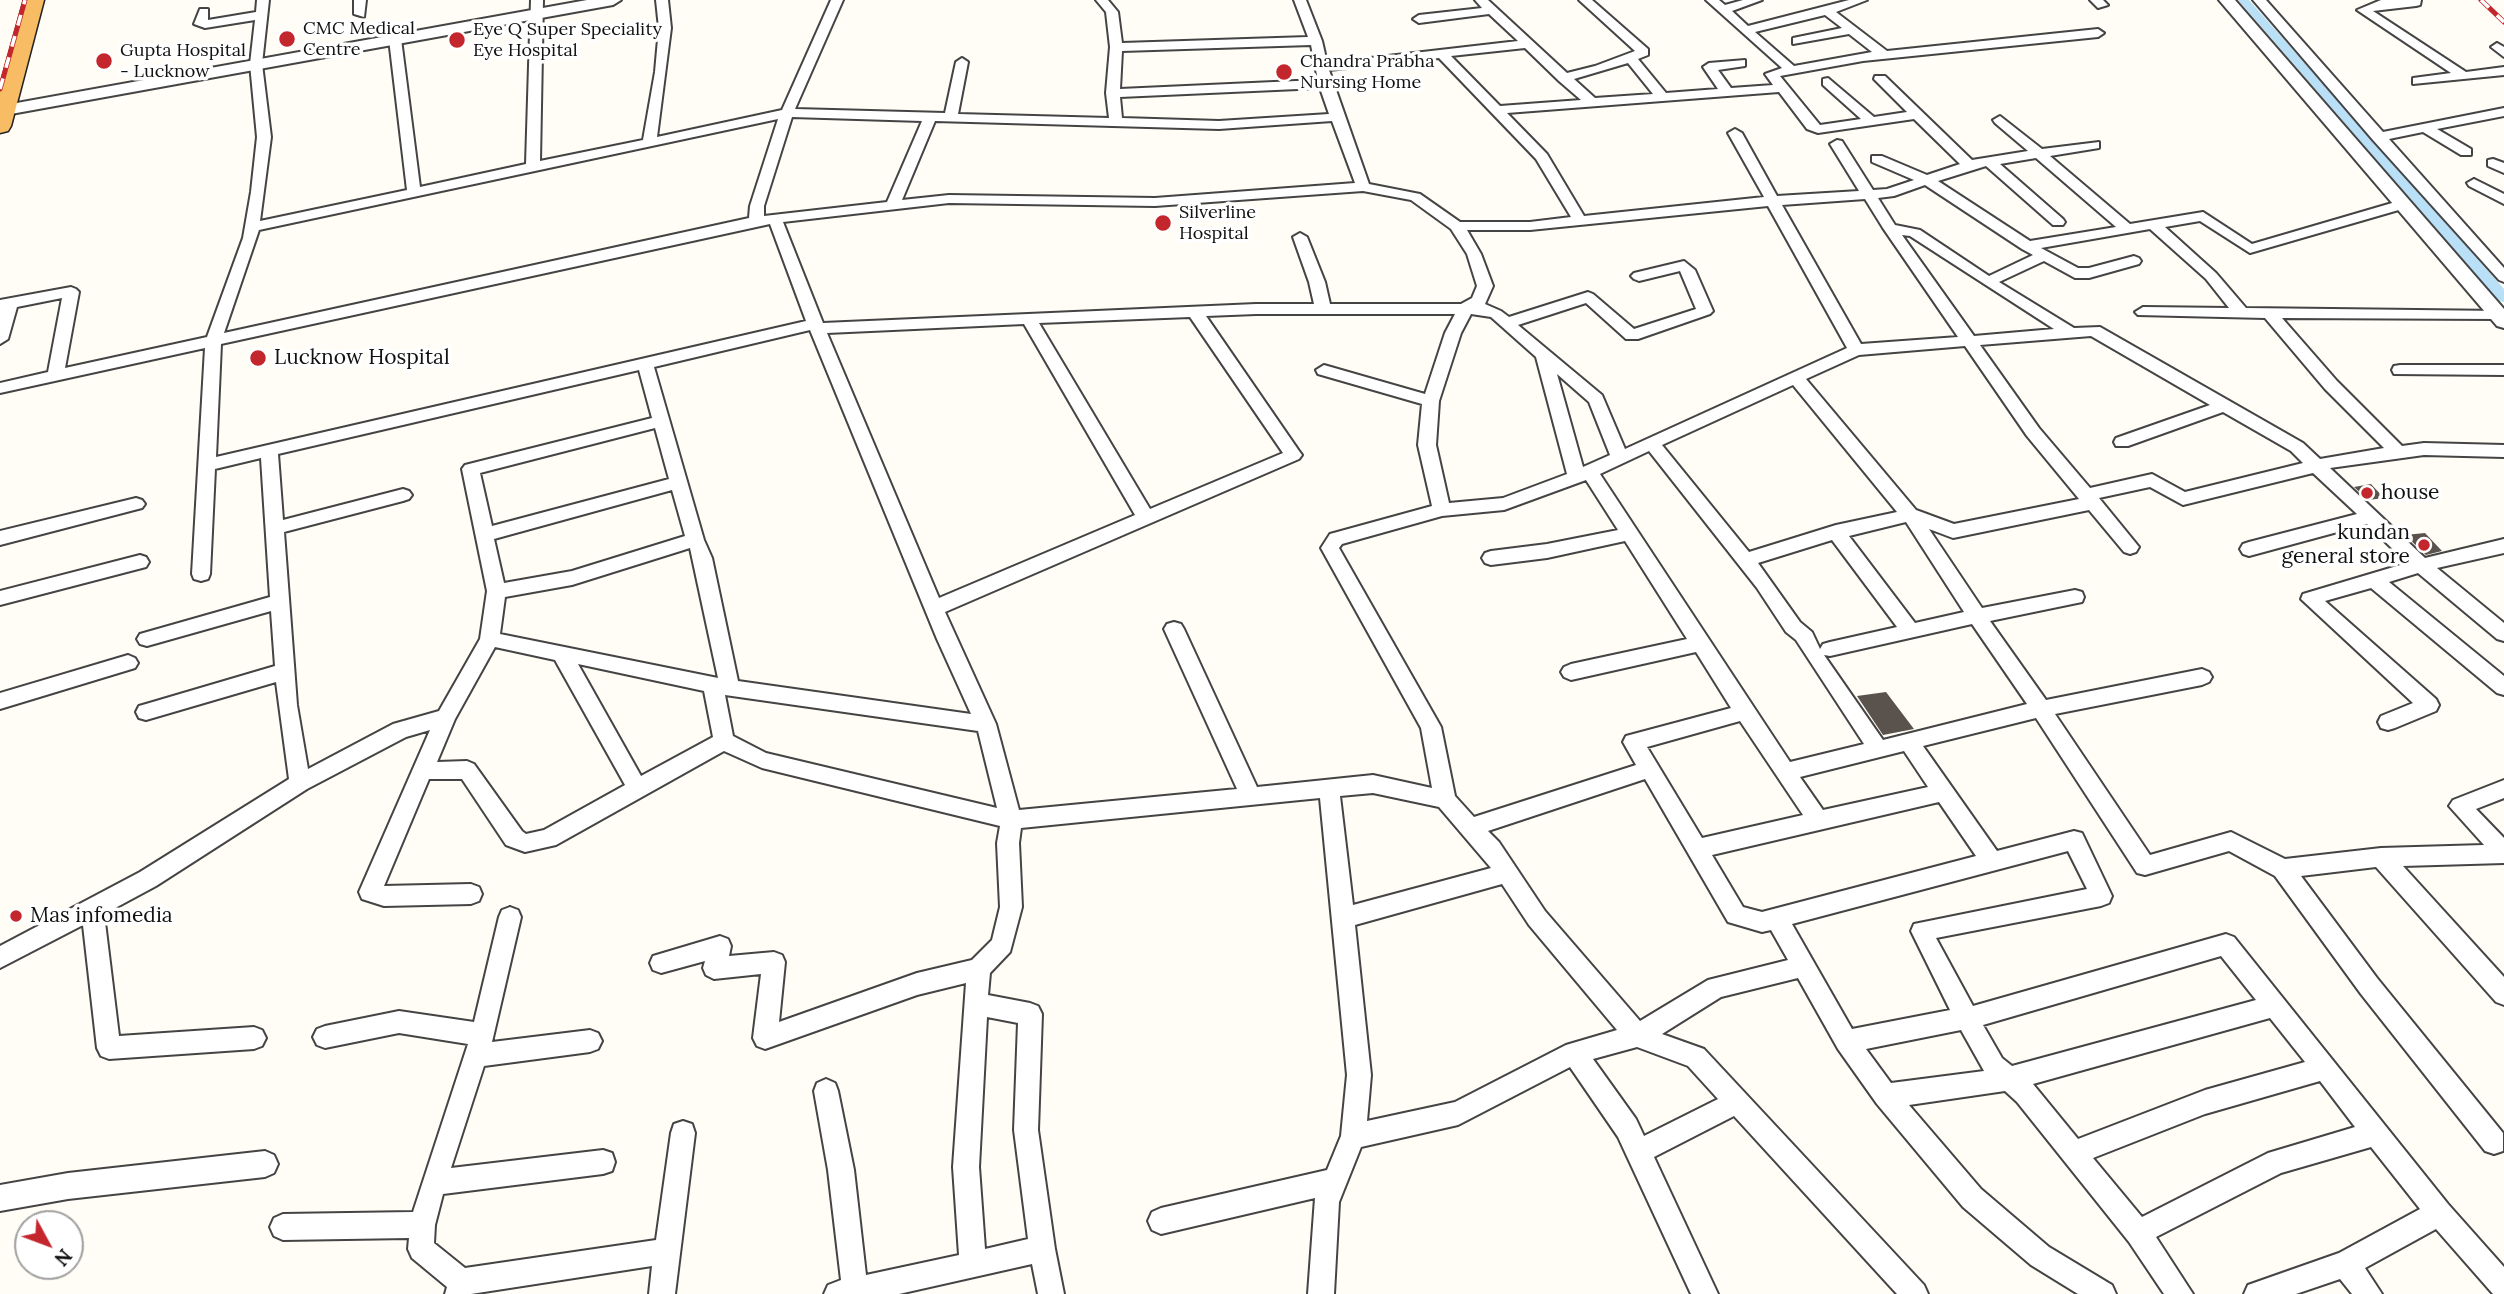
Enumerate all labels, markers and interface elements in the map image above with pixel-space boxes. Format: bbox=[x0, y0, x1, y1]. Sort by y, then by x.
place label: CMC Medical Centre bbox=[303, 18, 415, 60]
place label: Eye Q Super Speciality Eye Hospital bbox=[473, 19, 662, 61]
marker: CMC Medical Centre bbox=[277, 29, 297, 49]
marker: Eye Q Super Speciality Eye Hospital bbox=[447, 30, 467, 50]
place label: Gupta Hospital - Lucknow bbox=[120, 40, 246, 82]
marker: Gupta Hospital - Lucknow bbox=[94, 51, 114, 71]
place label: Chandra Prabha Nursing Home bbox=[1300, 51, 1434, 94]
marker: Chandra Prabha Nursing Home bbox=[1274, 62, 1294, 82]
place label: Silverline Hospital bbox=[1179, 202, 1256, 244]
marker: Silverline Hospital bbox=[1153, 213, 1173, 233]
place label: Lucknow Hospital bbox=[274, 345, 450, 371]
marker: Lucknow Hospital bbox=[248, 348, 268, 368]
place label: house bbox=[2381, 480, 2440, 506]
marker: house bbox=[2359, 485, 2375, 501]
place label: kundan general store bbox=[2282, 520, 2410, 570]
marker: kundan general store bbox=[2416, 537, 2432, 553]
place label: Mas infomedia bbox=[30, 903, 173, 929]
marker: Mas infomedia bbox=[8, 908, 24, 924]
north arrow bbox=[14, 1210, 84, 1280]
text: N bbox=[49, 1244, 77, 1271]

